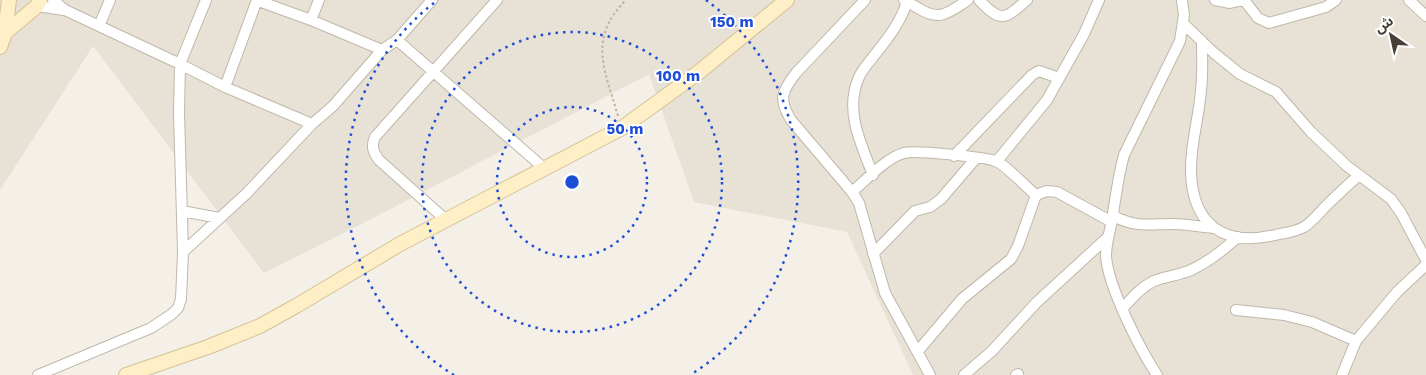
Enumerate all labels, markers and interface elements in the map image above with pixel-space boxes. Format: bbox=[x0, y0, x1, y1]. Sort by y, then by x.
north arrow bbox=[1366, 10, 1416, 60]
text: ش bbox=[1371, 12, 1396, 36]
text: 150 m bbox=[710, 13, 754, 31]
text: 100 m bbox=[656, 67, 700, 85]
text: 50 m bbox=[607, 120, 643, 138]
centre of rings bbox=[563, 173, 581, 191]

